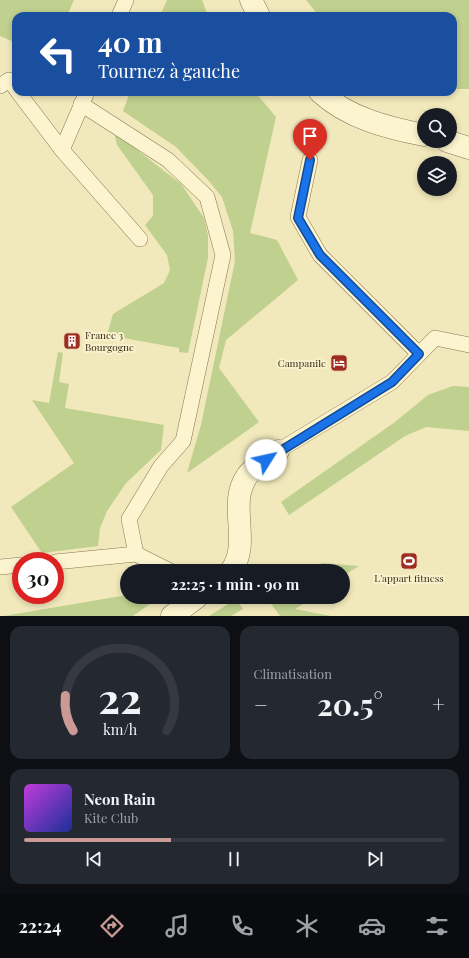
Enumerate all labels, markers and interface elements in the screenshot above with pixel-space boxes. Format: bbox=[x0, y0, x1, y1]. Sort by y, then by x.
text: 40 m bbox=[98, 23, 163, 60]
icon: left bbox=[32, 28, 84, 80]
text: Tournez à gauche bbox=[98, 59, 240, 83]
map controls bbox=[417, 108, 457, 196]
button: search bbox=[417, 108, 457, 148]
pin bbox=[293, 119, 327, 160]
icon: arrive bbox=[299, 125, 321, 147]
button: layers bbox=[417, 156, 457, 196]
place label: France 3 Bourgogne bbox=[85, 328, 134, 354]
building icon: France 3 Bourgogne bbox=[62, 331, 82, 351]
hotel icon: Campanile bbox=[329, 353, 349, 373]
place label: Campanile bbox=[278, 356, 326, 370]
position arrow bbox=[245, 439, 287, 481]
sports icon: L'appart fitness bbox=[399, 551, 419, 571]
speed limit sign: 30 bbox=[12, 552, 64, 604]
place label: L'appart fitness bbox=[374, 571, 444, 585]
text: 22:25 · 1 min · 90 m bbox=[171, 574, 299, 594]
text: Climatisation bbox=[254, 665, 332, 682]
text: 22 bbox=[98, 668, 142, 723]
text: 20.5° bbox=[317, 684, 383, 724]
text: − bbox=[254, 689, 268, 719]
text: + bbox=[432, 689, 445, 719]
text: km/h bbox=[103, 719, 137, 738]
text: Neon Rain bbox=[84, 789, 155, 809]
text: Kite Club bbox=[84, 809, 138, 826]
icon: previous bbox=[83, 848, 105, 870]
icon: pause bbox=[223, 848, 245, 870]
icon: next bbox=[364, 848, 386, 870]
icon: directions bbox=[98, 912, 126, 940]
icon: music bbox=[163, 912, 191, 940]
icon: phone bbox=[228, 912, 256, 940]
icon: climate bbox=[293, 912, 321, 940]
icon: car bbox=[358, 912, 386, 940]
icon: filters bbox=[423, 912, 451, 940]
text: 22:24 bbox=[18, 914, 61, 938]

